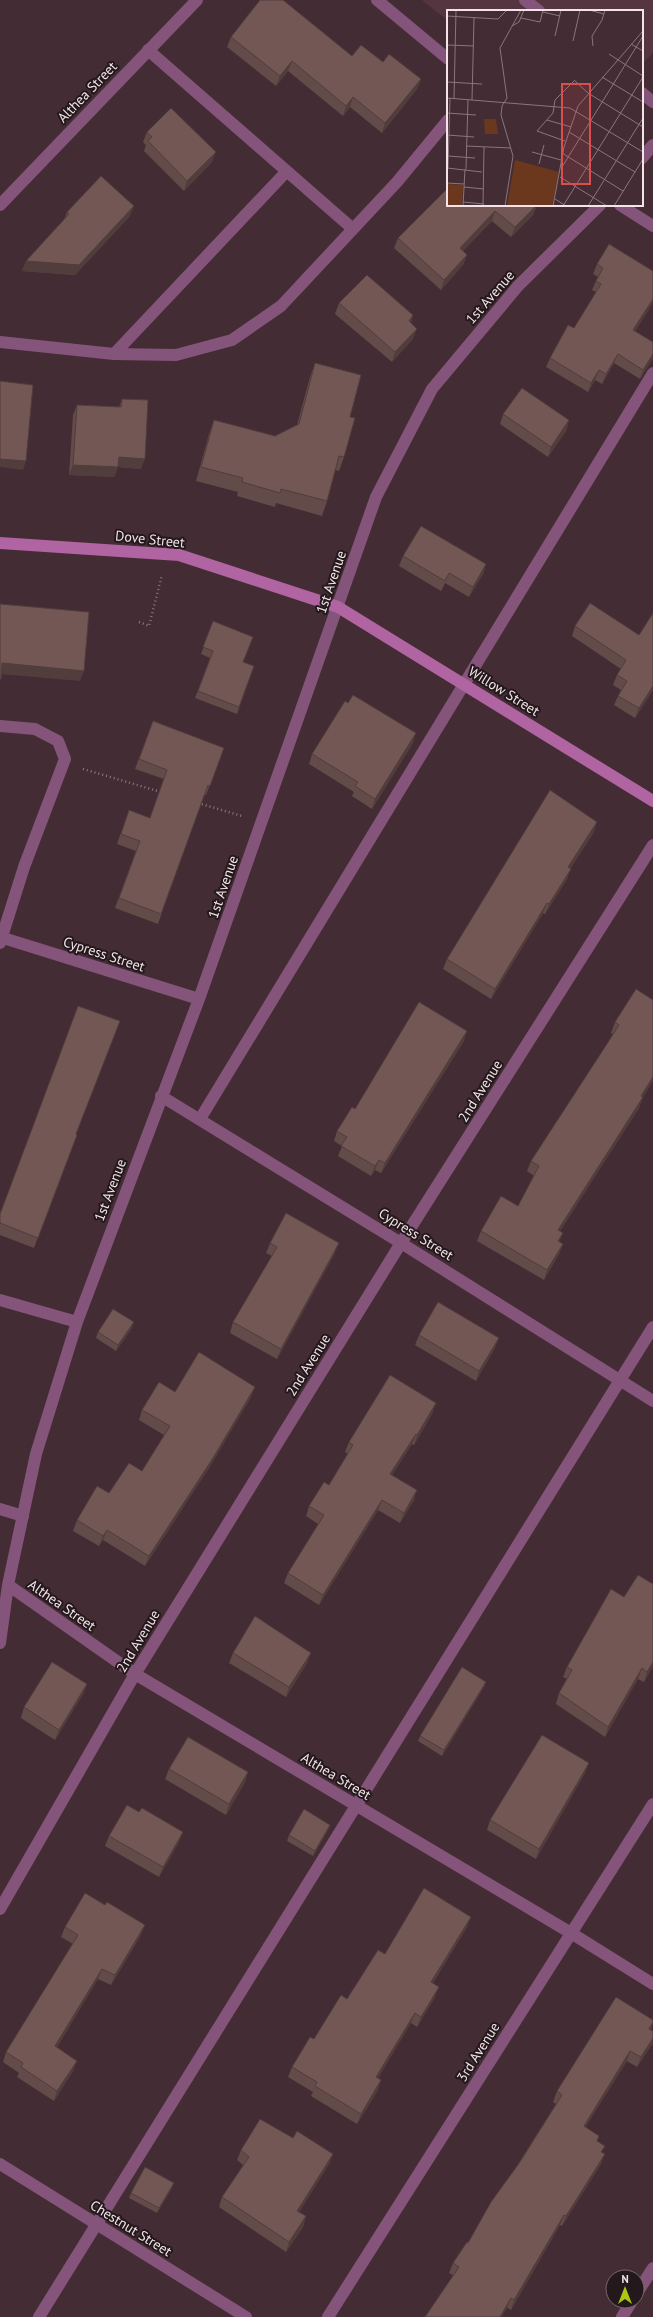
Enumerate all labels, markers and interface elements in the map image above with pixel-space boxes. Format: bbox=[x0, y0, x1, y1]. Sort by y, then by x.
inset map bbox=[447, 10, 643, 206]
street label: Althea Street bbox=[53, 57, 121, 126]
street label: 1st Avenue bbox=[462, 266, 518, 328]
street label: Dove Street bbox=[114, 526, 186, 552]
street label: 1st Avenue bbox=[312, 548, 350, 616]
street label: Willow Street bbox=[465, 662, 543, 720]
street label: 1st Avenue bbox=[204, 853, 242, 921]
street label: Cypress Street bbox=[61, 932, 147, 976]
street label: 2nd Avenue bbox=[454, 1057, 506, 1125]
street label: 1st Avenue bbox=[90, 1156, 130, 1224]
street label: Cypress Street bbox=[375, 1204, 457, 1264]
street label: 2nd Avenue bbox=[282, 1331, 334, 1399]
street label: Althea Street bbox=[25, 1575, 99, 1635]
street label: 2nd Avenue bbox=[112, 1606, 164, 1676]
street label: Althea Street bbox=[298, 1748, 374, 1804]
street label: 3rd Avenue bbox=[453, 2019, 503, 2085]
street label: Chestnut Street bbox=[87, 2196, 175, 2260]
north arrow bbox=[605, 2269, 645, 2309]
text: N bbox=[621, 2272, 629, 2286]

